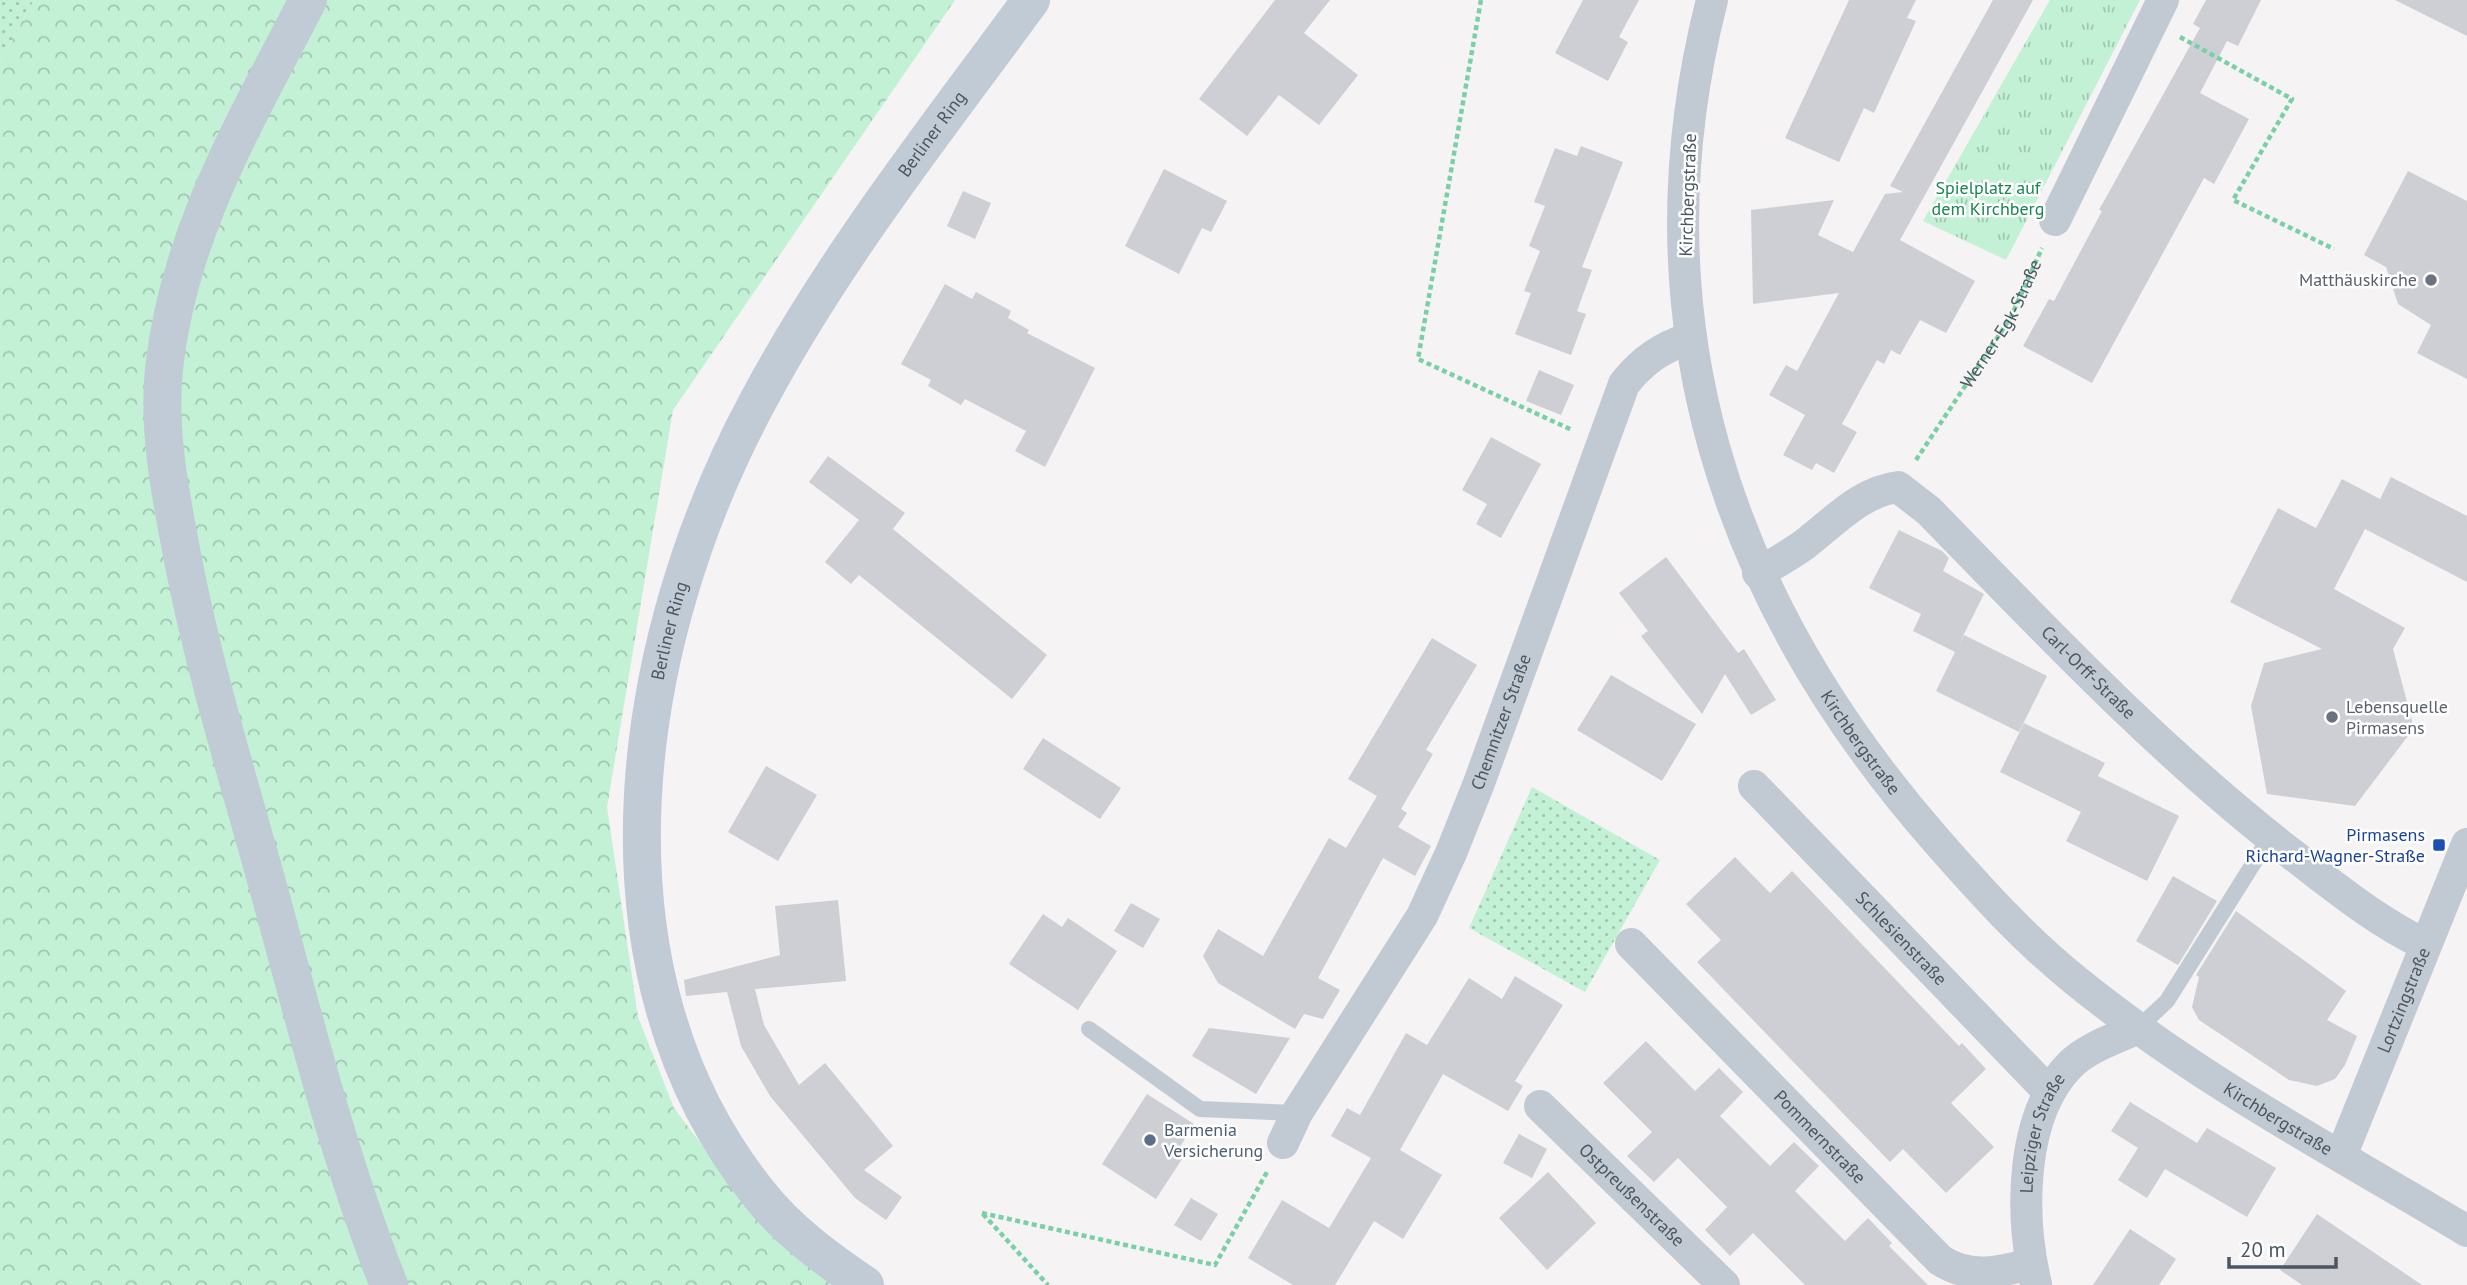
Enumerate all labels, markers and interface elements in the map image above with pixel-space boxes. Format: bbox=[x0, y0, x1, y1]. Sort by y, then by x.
street label: Berliner Ring bbox=[893, 86, 971, 181]
street label: Kirchbergstraße bbox=[1674, 133, 1701, 257]
park label: Spielplatz auf dem Kirchberg bbox=[1932, 176, 2044, 220]
street label: Werner-Egk-Straße bbox=[1955, 256, 2046, 392]
place label: Matthäuskirche bbox=[2299, 268, 2417, 291]
marker: Matthäuskirche bbox=[2423, 272, 2439, 288]
street label: Berliner Ring bbox=[646, 579, 693, 682]
street label: Carl-Orff-Straße bbox=[2037, 621, 2141, 724]
street label: Chemnitzer Straße bbox=[1465, 651, 1536, 793]
street label: Kirchbergstraße bbox=[1816, 686, 1906, 799]
place label: Lebensquelle Pirmasens bbox=[2346, 695, 2448, 739]
marker: Lebensquelle Pirmasens bbox=[2324, 709, 2340, 725]
place label: Pirmasens Richard-Wagner-Straße bbox=[2245, 823, 2425, 867]
marker: Pirmasens Richard-Wagner-Straße bbox=[2431, 837, 2447, 853]
street label: Schlesienstraße bbox=[1851, 886, 1952, 990]
street label: Lortzingstraße bbox=[2372, 944, 2435, 1056]
street label: Leipziger Straße bbox=[2014, 1068, 2070, 1194]
street label: Kirchbergstraße bbox=[2219, 1077, 2337, 1160]
street label: Pommernstraße bbox=[1769, 1085, 1871, 1188]
place label: Barmenia Versicherung bbox=[1163, 1118, 1263, 1162]
marker: Barmenia Versicherung bbox=[1142, 1132, 1158, 1148]
street label: Ostpreußenstraße bbox=[1574, 1138, 1690, 1252]
scale bar bbox=[2229, 1226, 2336, 1270]
text: 20 m bbox=[2240, 1236, 2286, 1263]

